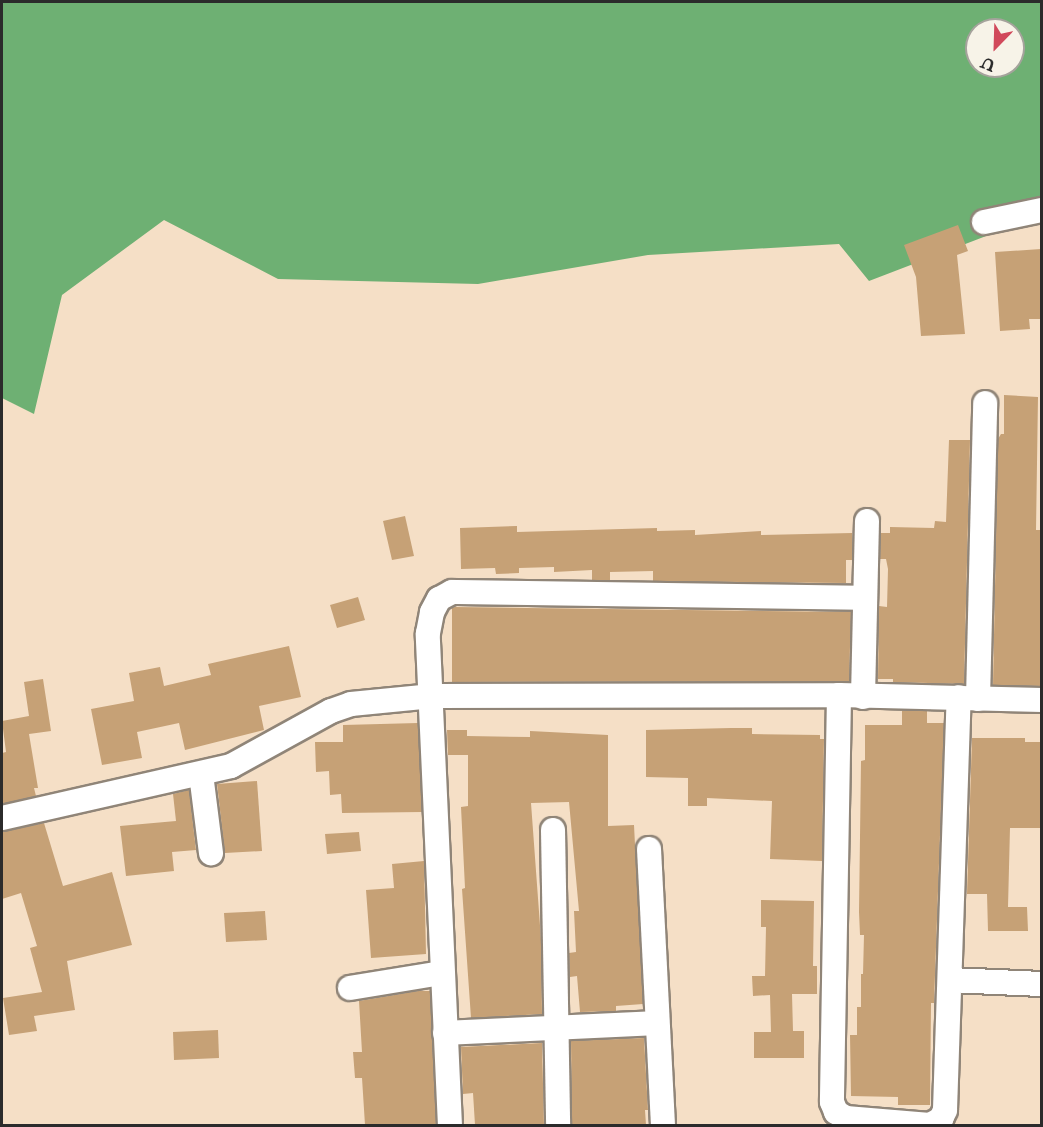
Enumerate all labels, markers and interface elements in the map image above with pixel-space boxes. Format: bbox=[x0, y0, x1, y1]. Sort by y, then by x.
north arrow bbox=[965, 18, 1025, 78]
text: U bbox=[979, 51, 999, 75]

